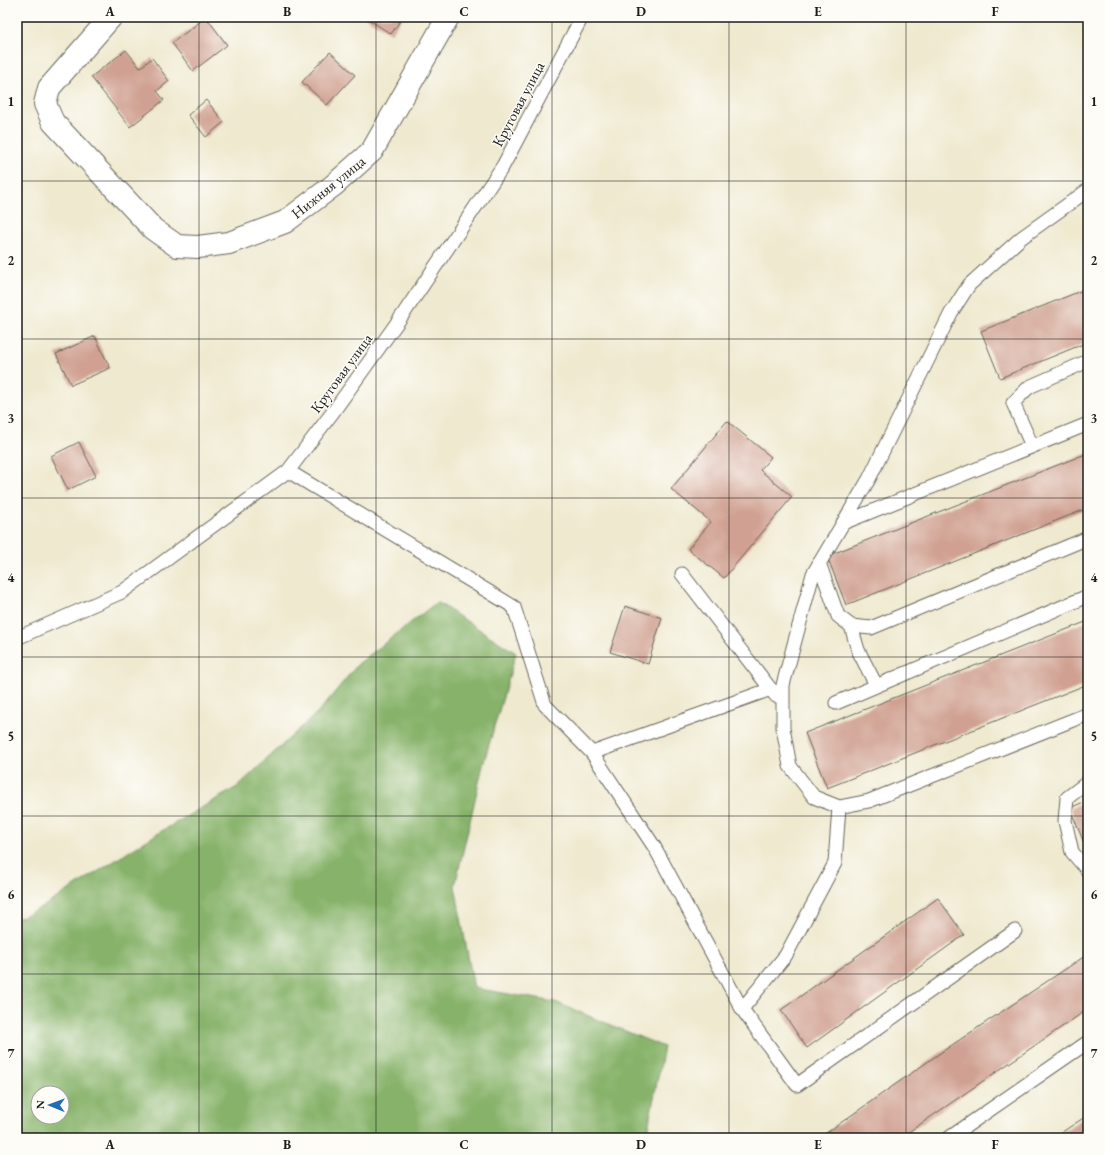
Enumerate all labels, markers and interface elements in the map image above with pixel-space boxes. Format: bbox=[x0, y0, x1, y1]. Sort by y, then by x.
text: A bbox=[104, 3, 115, 20]
text: B bbox=[283, 3, 291, 20]
text: C bbox=[459, 3, 469, 20]
text: D bbox=[636, 3, 646, 20]
text: E bbox=[814, 3, 822, 20]
text: F bbox=[991, 3, 999, 20]
street label: Круговая улица bbox=[488, 58, 548, 150]
text: 1 bbox=[8, 93, 15, 110]
text: 1 bbox=[1091, 93, 1098, 110]
street label: Нижняя улица bbox=[287, 151, 369, 223]
text: 2 bbox=[8, 252, 15, 269]
text: 2 bbox=[1091, 252, 1098, 269]
street label: Круговая улица bbox=[306, 330, 376, 416]
text: 3 bbox=[8, 410, 15, 427]
text: 3 bbox=[1091, 410, 1098, 427]
text: 4 bbox=[8, 569, 15, 586]
text: 4 bbox=[1091, 569, 1098, 586]
text: 5 bbox=[8, 728, 14, 745]
text: 5 bbox=[1091, 728, 1097, 745]
text: 6 bbox=[8, 886, 15, 903]
text: 6 bbox=[1091, 886, 1098, 903]
text: 7 bbox=[8, 1045, 15, 1062]
text: 7 bbox=[1091, 1045, 1098, 1062]
north arrow bbox=[30, 1085, 70, 1125]
text: N bbox=[33, 1100, 47, 1109]
text: A bbox=[104, 1136, 115, 1153]
text: B bbox=[283, 1136, 291, 1153]
text: C bbox=[459, 1136, 469, 1153]
text: D bbox=[636, 1136, 646, 1153]
text: E bbox=[814, 1136, 822, 1153]
text: F bbox=[991, 1136, 999, 1153]

